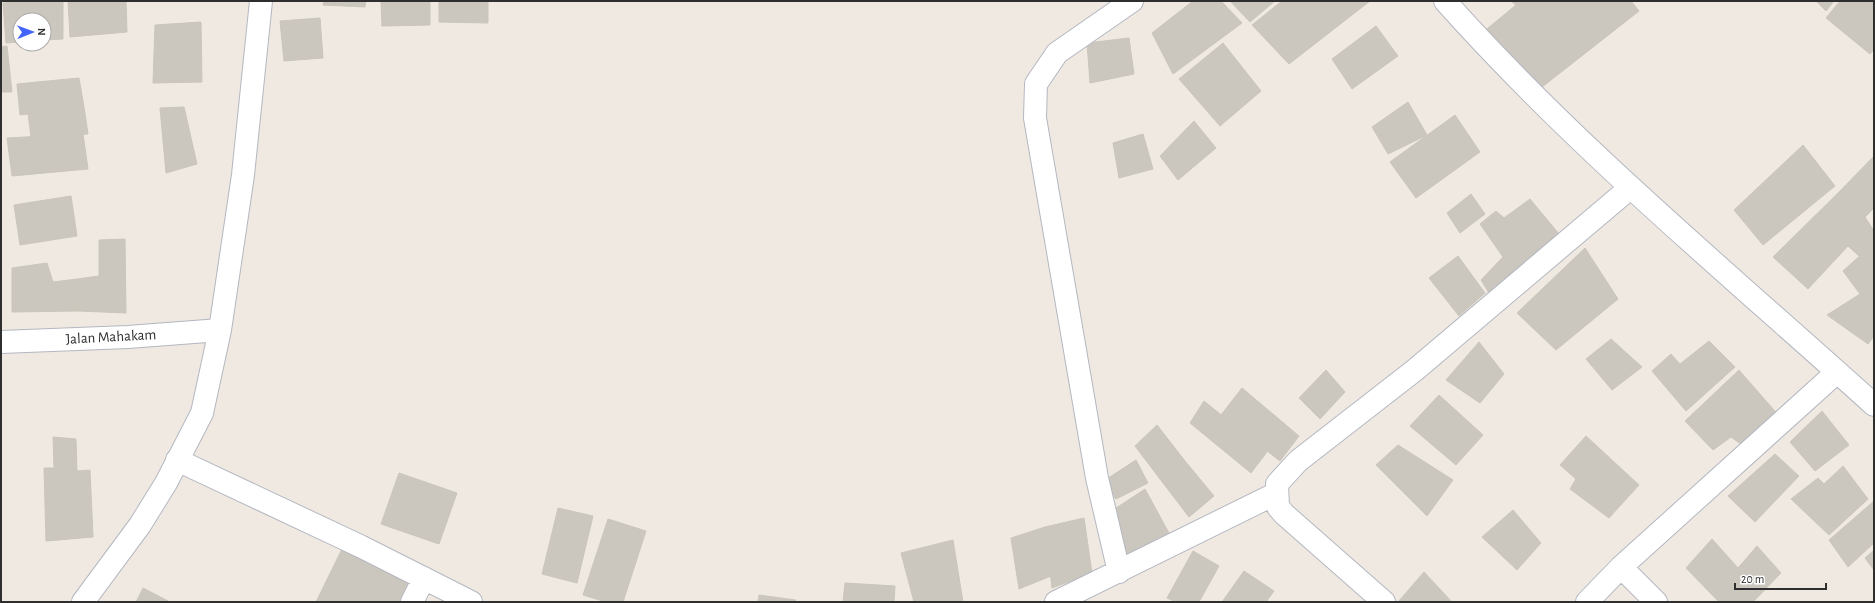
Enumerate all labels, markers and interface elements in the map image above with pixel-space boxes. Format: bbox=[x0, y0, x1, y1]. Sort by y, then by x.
north arrow bbox=[12, 12, 52, 52]
text: N bbox=[36, 28, 47, 36]
street label: Jalan Mahakam bbox=[65, 327, 157, 347]
scale bar bbox=[1735, 565, 1826, 591]
text: 20 m bbox=[1741, 573, 1764, 585]

